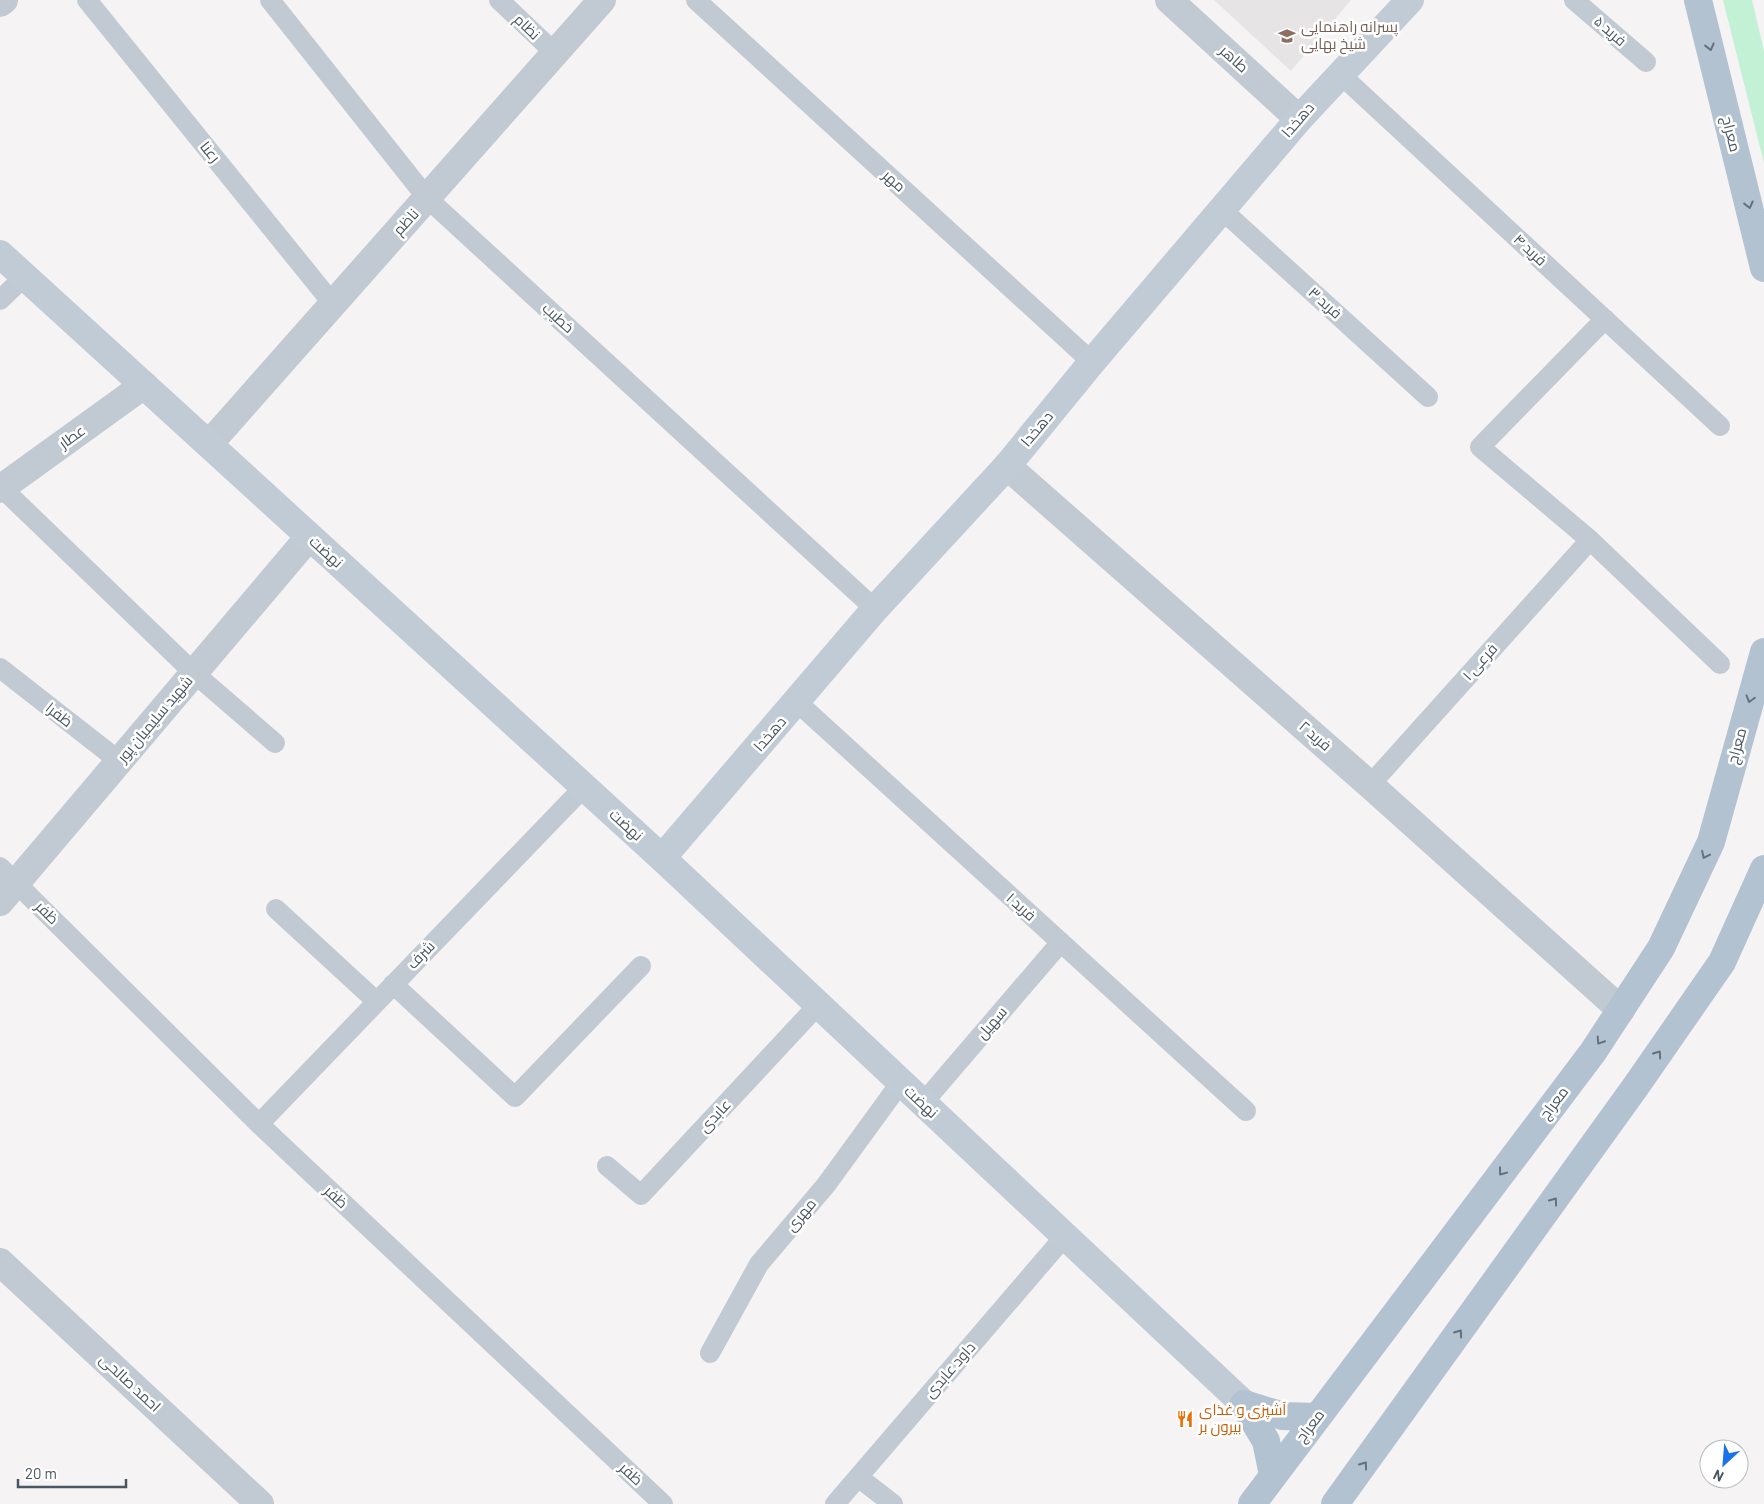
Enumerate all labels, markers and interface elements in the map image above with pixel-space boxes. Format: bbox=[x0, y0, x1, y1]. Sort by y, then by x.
street label: نظام bbox=[510, 10, 544, 44]
street label: فرید ۵ bbox=[1590, 11, 1630, 50]
place label: پسرانه راهنمایی شیخ بهایی bbox=[1301, 17, 1398, 55]
school or university icon: پسرانه راهنمایی شیخ بهایی bbox=[1277, 26, 1297, 46]
street label: طاهر bbox=[1215, 40, 1253, 76]
one-way arrow bbox=[1704, 43, 1715, 52]
street label: دهخدا bbox=[1277, 98, 1317, 140]
street label: معراج bbox=[1716, 114, 1745, 154]
street label: رعنا bbox=[196, 137, 225, 166]
street label: مهر bbox=[878, 165, 910, 196]
one-way arrow bbox=[1743, 201, 1753, 209]
street label: ناظم bbox=[389, 204, 423, 240]
street label: فرید ۴ bbox=[1510, 230, 1551, 270]
street label: فرید ۳ bbox=[1305, 283, 1346, 323]
street label: خطیب bbox=[539, 298, 578, 336]
street label: دهخدا bbox=[1016, 407, 1056, 450]
street label: عطار bbox=[54, 421, 89, 453]
street label: نهضت bbox=[305, 532, 347, 572]
street label: فرعی ۱ bbox=[1458, 639, 1502, 685]
street label: شهید سلیمیان پور bbox=[112, 671, 197, 767]
one-way arrow bbox=[1746, 694, 1756, 703]
street label: ظفرا bbox=[42, 698, 77, 731]
street label: دهخدا bbox=[749, 712, 789, 754]
street label: فرید ۲ bbox=[1295, 716, 1335, 755]
street label: معراج bbox=[1723, 726, 1752, 766]
street label: نهضت bbox=[605, 805, 647, 845]
one-way arrow bbox=[1701, 850, 1712, 859]
street label: فرید ۱ bbox=[1003, 888, 1040, 925]
street label: ظفر bbox=[31, 896, 63, 928]
street label: شرف bbox=[403, 936, 439, 973]
street label: سهیل bbox=[972, 1002, 1012, 1044]
one-way arrow bbox=[1597, 1036, 1606, 1045]
one-way arrow bbox=[1652, 1051, 1661, 1060]
street label: نهضت bbox=[900, 1081, 942, 1123]
street label: معراج bbox=[1535, 1082, 1574, 1124]
street label: عابدی bbox=[694, 1095, 736, 1137]
one-way arrow bbox=[1500, 1166, 1508, 1175]
street label: ظفر bbox=[320, 1180, 352, 1212]
street label: مهری bbox=[781, 1194, 821, 1236]
one-way arrow bbox=[1548, 1198, 1556, 1207]
one-way arrow bbox=[1453, 1329, 1462, 1339]
street label: داود عابدی bbox=[920, 1338, 980, 1402]
street label: احمد صالحی bbox=[95, 1350, 165, 1416]
place label: آشپزی و غذای بیرون بر bbox=[1198, 1400, 1286, 1437]
street label: معراج bbox=[1291, 1405, 1330, 1447]
restaurant icon: آشپزی و غذای بیرون بر bbox=[1175, 1409, 1195, 1429]
north arrow bbox=[1699, 1439, 1749, 1489]
scale bar bbox=[18, 1456, 125, 1488]
street label: ظفر bbox=[615, 1457, 647, 1489]
one-way arrow bbox=[1358, 1461, 1367, 1471]
text: 20 m bbox=[25, 1464, 57, 1482]
text: N bbox=[1710, 1466, 1726, 1486]

